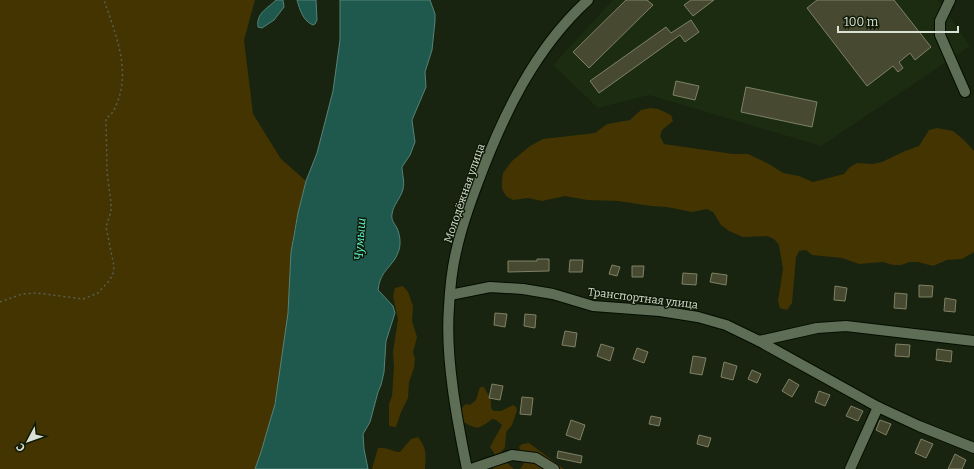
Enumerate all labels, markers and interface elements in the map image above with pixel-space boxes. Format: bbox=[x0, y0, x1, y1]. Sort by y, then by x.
scale bar bbox=[838, 8, 958, 34]
text: 100 m bbox=[844, 15, 879, 29]
street label: Молодёжная улица bbox=[441, 142, 488, 244]
water label: Чумыш bbox=[352, 217, 368, 261]
street label: Транспортная улица bbox=[587, 285, 699, 312]
north arrow bbox=[8, 421, 48, 461]
text: С bbox=[14, 440, 28, 454]

